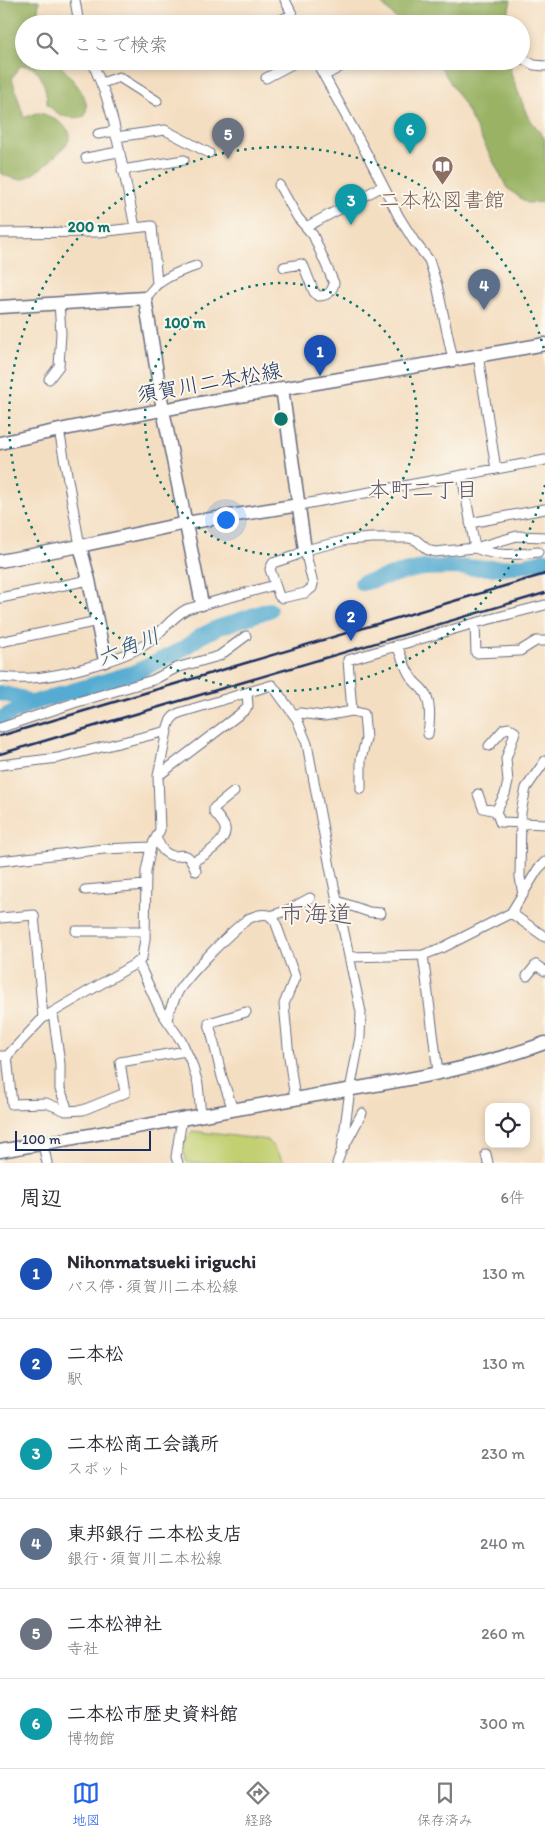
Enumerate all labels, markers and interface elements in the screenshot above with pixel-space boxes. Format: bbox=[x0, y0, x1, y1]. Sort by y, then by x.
search box bbox=[15, 15, 530, 70]
icon: search bbox=[33, 29, 61, 57]
text: ここで検索 bbox=[73, 33, 168, 56]
pin: 6 bbox=[394, 113, 426, 154]
pin: 5 bbox=[212, 118, 244, 159]
library icon: 二本松図書館 bbox=[430, 155, 454, 186]
pin: 3 bbox=[335, 184, 367, 225]
place label: 二本松図書館 bbox=[379, 187, 505, 212]
text: 200 m bbox=[68, 218, 111, 236]
pin: 4 bbox=[468, 269, 500, 310]
text: 100 m bbox=[164, 314, 206, 332]
pin: 1 bbox=[304, 335, 336, 376]
street label: 須賀川二本松線 bbox=[134, 357, 284, 407]
centre of rings bbox=[272, 410, 290, 428]
district label: 本町二丁目 bbox=[368, 476, 478, 503]
your location bbox=[213, 507, 239, 533]
pin: 2 bbox=[335, 600, 367, 641]
water label: 六角川 bbox=[92, 622, 164, 672]
district label: 市海道 bbox=[280, 899, 352, 928]
map controls bbox=[485, 1103, 530, 1148]
button: locate bbox=[485, 1103, 530, 1148]
scale bar bbox=[15, 1128, 151, 1151]
text: 100 m bbox=[22, 1131, 61, 1148]
text: 周辺 bbox=[20, 1185, 62, 1210]
text: 6件 bbox=[501, 1188, 525, 1207]
text: Nihonmatsueki iriguchi bbox=[67, 1250, 256, 1273]
text: 1 bbox=[32, 1264, 40, 1283]
text: 130 m bbox=[482, 1264, 525, 1283]
text: バス停 · 須賀川二本松線 bbox=[67, 1277, 238, 1296]
text: 二本松 bbox=[67, 1342, 124, 1365]
text: 2 bbox=[32, 1354, 40, 1373]
text: 130 m bbox=[482, 1354, 525, 1373]
text: 駅 bbox=[67, 1369, 83, 1388]
text: 二本松商工会議所 bbox=[67, 1432, 219, 1455]
text: 3 bbox=[32, 1444, 40, 1463]
text: 230 m bbox=[481, 1444, 525, 1463]
text: スポット bbox=[67, 1459, 131, 1478]
text: 東邦銀行 二本松支店 bbox=[67, 1522, 242, 1545]
text: 4 bbox=[31, 1534, 41, 1553]
text: 240 m bbox=[480, 1534, 525, 1553]
text: 銀行 · 須賀川二本松線 bbox=[67, 1549, 222, 1568]
text: 二本松神社 bbox=[67, 1612, 162, 1635]
text: 5 bbox=[32, 1624, 40, 1643]
text: 260 m bbox=[481, 1624, 525, 1643]
text: 寺社 bbox=[67, 1639, 99, 1658]
text: 二本松市歴史資料館 bbox=[67, 1702, 238, 1725]
text: 6 bbox=[32, 1714, 40, 1733]
text: 300 m bbox=[480, 1714, 525, 1733]
text: 博物館 bbox=[67, 1729, 115, 1748]
tab: 地図 bbox=[72, 1779, 100, 1829]
tab: 経路 bbox=[244, 1779, 272, 1829]
tab: 保存済み bbox=[417, 1779, 473, 1829]

